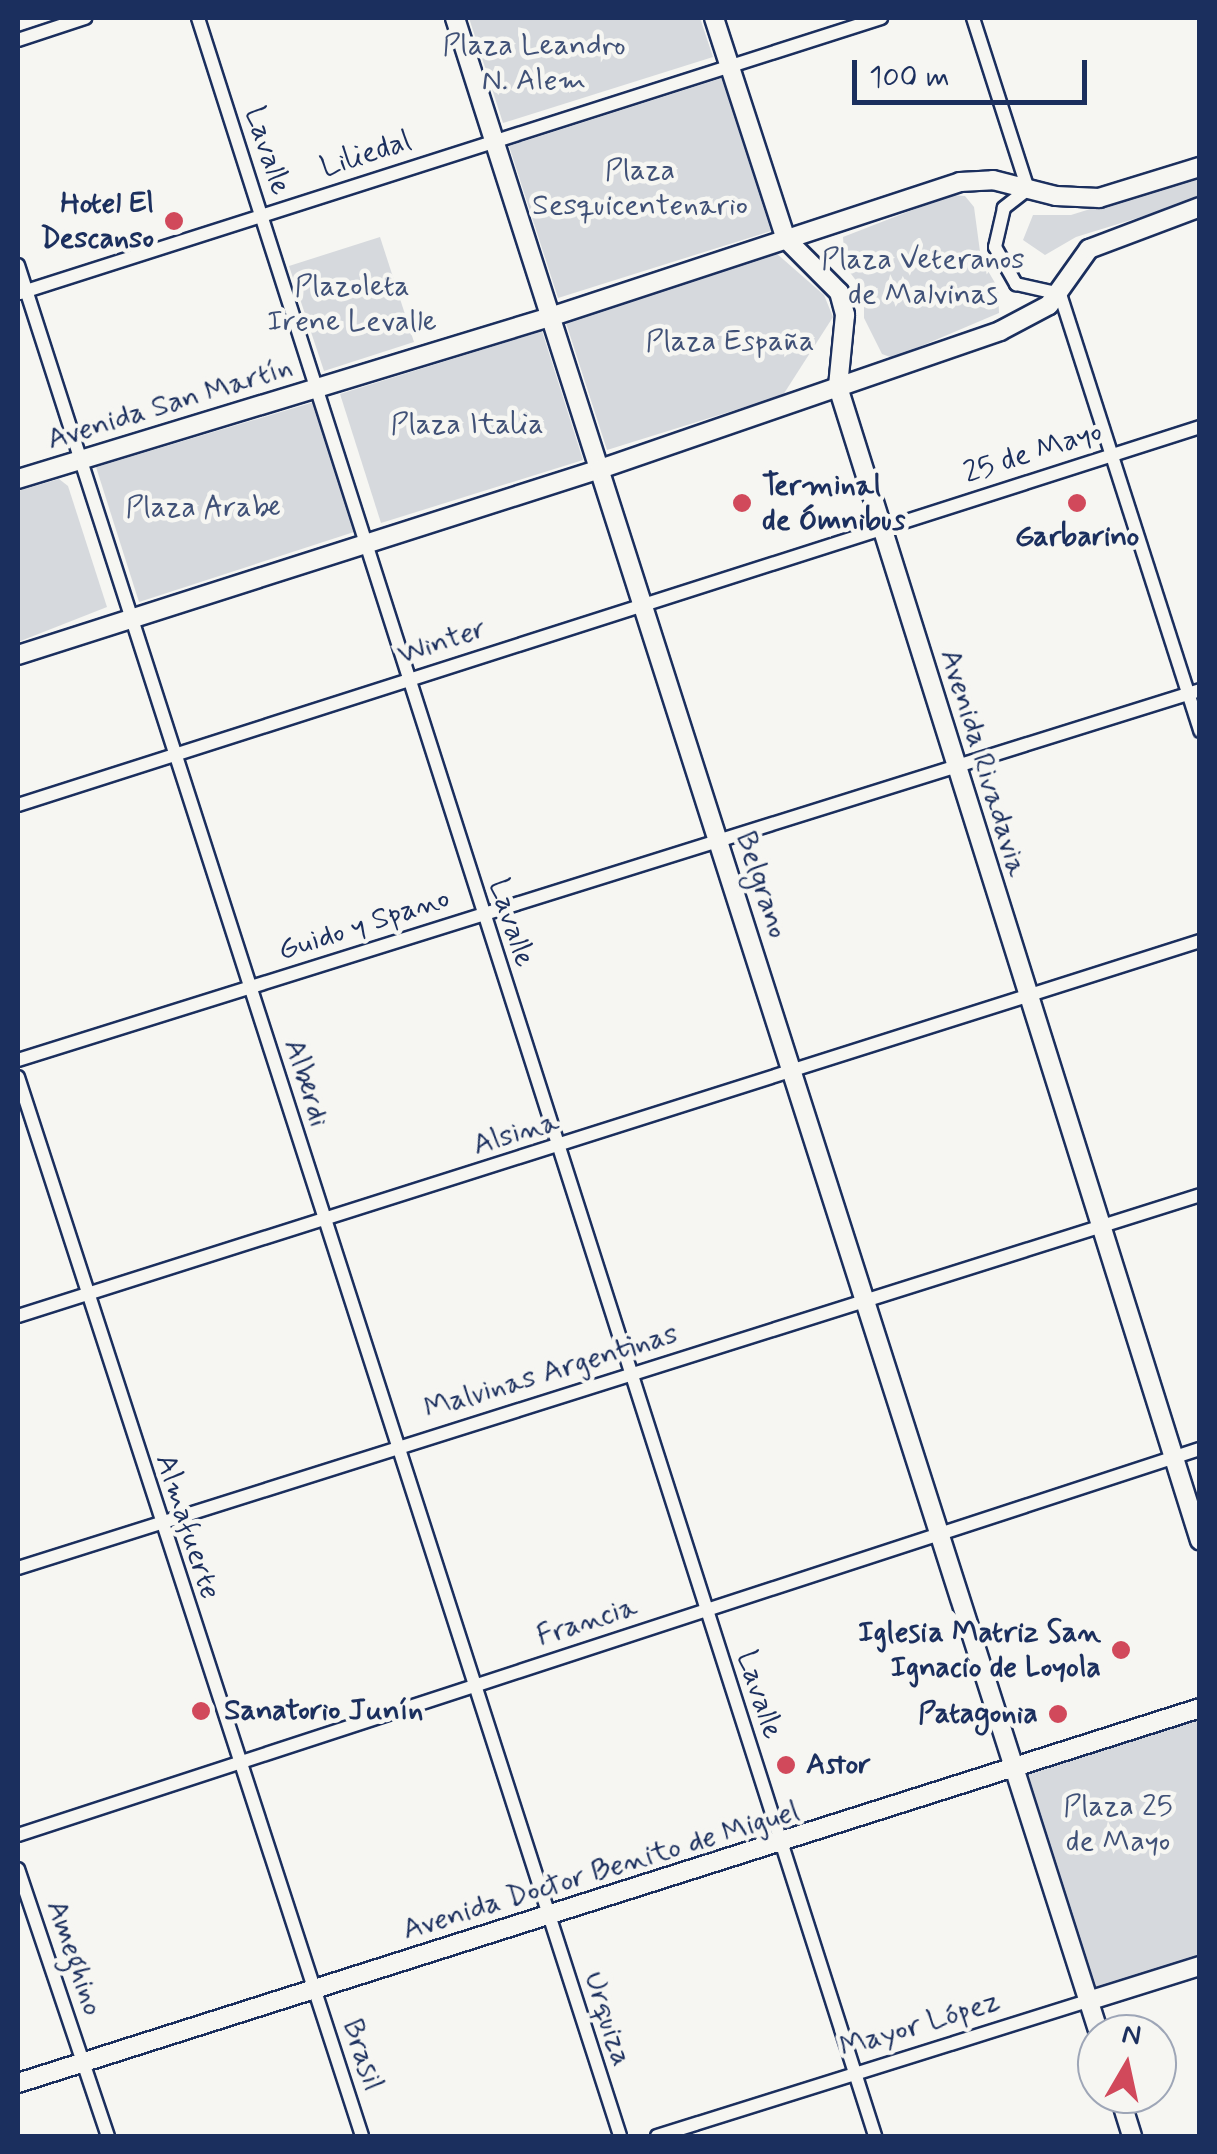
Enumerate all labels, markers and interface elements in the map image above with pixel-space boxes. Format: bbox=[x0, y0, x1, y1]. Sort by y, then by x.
park label: Plaza Leandro N. Alem bbox=[443, 28, 625, 98]
scale bar bbox=[857, 40, 1092, 102]
text: 100 m bbox=[869, 58, 950, 97]
street label: Lavalle bbox=[236, 102, 298, 200]
street label: Liliedal bbox=[316, 123, 416, 187]
park label: Plaza Sesquicentenario bbox=[532, 153, 748, 224]
place label: Hotel El Descanso bbox=[40, 186, 154, 256]
marker: Hotel El Descanso bbox=[163, 210, 185, 232]
park label: Plaza Veteranos de Malvinas bbox=[819, 242, 1027, 312]
park label: Plazoleta Irene Levalle bbox=[266, 269, 438, 340]
park label: Plaza España bbox=[646, 324, 814, 360]
street label: Avenida San Martín bbox=[42, 349, 298, 459]
park label: Plaza Italia bbox=[388, 407, 546, 443]
street label: 25 de Mayo bbox=[959, 414, 1107, 492]
place label: Terminal de Ómnibus bbox=[762, 468, 905, 538]
park label: Plaza Arabe bbox=[126, 490, 280, 526]
marker: Terminal de Ómnibus bbox=[731, 492, 753, 514]
marker: Garbarino bbox=[1066, 492, 1088, 514]
place label: Garbarino bbox=[1015, 519, 1139, 555]
street label: Winter bbox=[393, 611, 491, 673]
street label: Avenida Rivadavia bbox=[932, 647, 1034, 879]
street label: Belgrano bbox=[727, 827, 795, 943]
street label: Lavalle bbox=[480, 874, 542, 972]
street label: Guido y Spano bbox=[274, 880, 454, 970]
street label: Alberdi bbox=[275, 1035, 337, 1131]
street label: Alsina bbox=[469, 1104, 563, 1164]
street label: Malvinas Argentinas bbox=[417, 1315, 685, 1429]
street label: Almafuerte bbox=[147, 1450, 227, 1604]
street label: Francia bbox=[532, 1589, 642, 1655]
place label: Iglesia Matriz San Ignacio de Loyola bbox=[862, 1615, 1101, 1686]
marker: Iglesia Matriz San Ignacio de Loyola bbox=[1110, 1639, 1132, 1661]
street label: Lavalle bbox=[728, 1646, 790, 1744]
place label: Sanatorio Junín bbox=[224, 1693, 420, 1729]
place label: Patagonia bbox=[918, 1696, 1038, 1732]
marker: Sanatorio Junín bbox=[188, 1698, 214, 1724]
marker: Patagonia bbox=[1047, 1703, 1069, 1725]
place label: Astor bbox=[806, 1747, 871, 1783]
marker: Astor bbox=[775, 1754, 797, 1776]
park label: Plaza 25 de Mayo bbox=[1063, 1789, 1173, 1860]
street label: Avenida Doctor Benito de Miguel bbox=[403, 1795, 799, 1947]
street label: Ameghino bbox=[38, 1896, 110, 2020]
street label: Urquiza bbox=[575, 1967, 639, 2071]
street label: Mayor López bbox=[836, 1984, 1004, 2066]
north arrow bbox=[1077, 2014, 1177, 2114]
street label: Brasil bbox=[334, 2015, 390, 2095]
text: N bbox=[1119, 2016, 1144, 2056]

